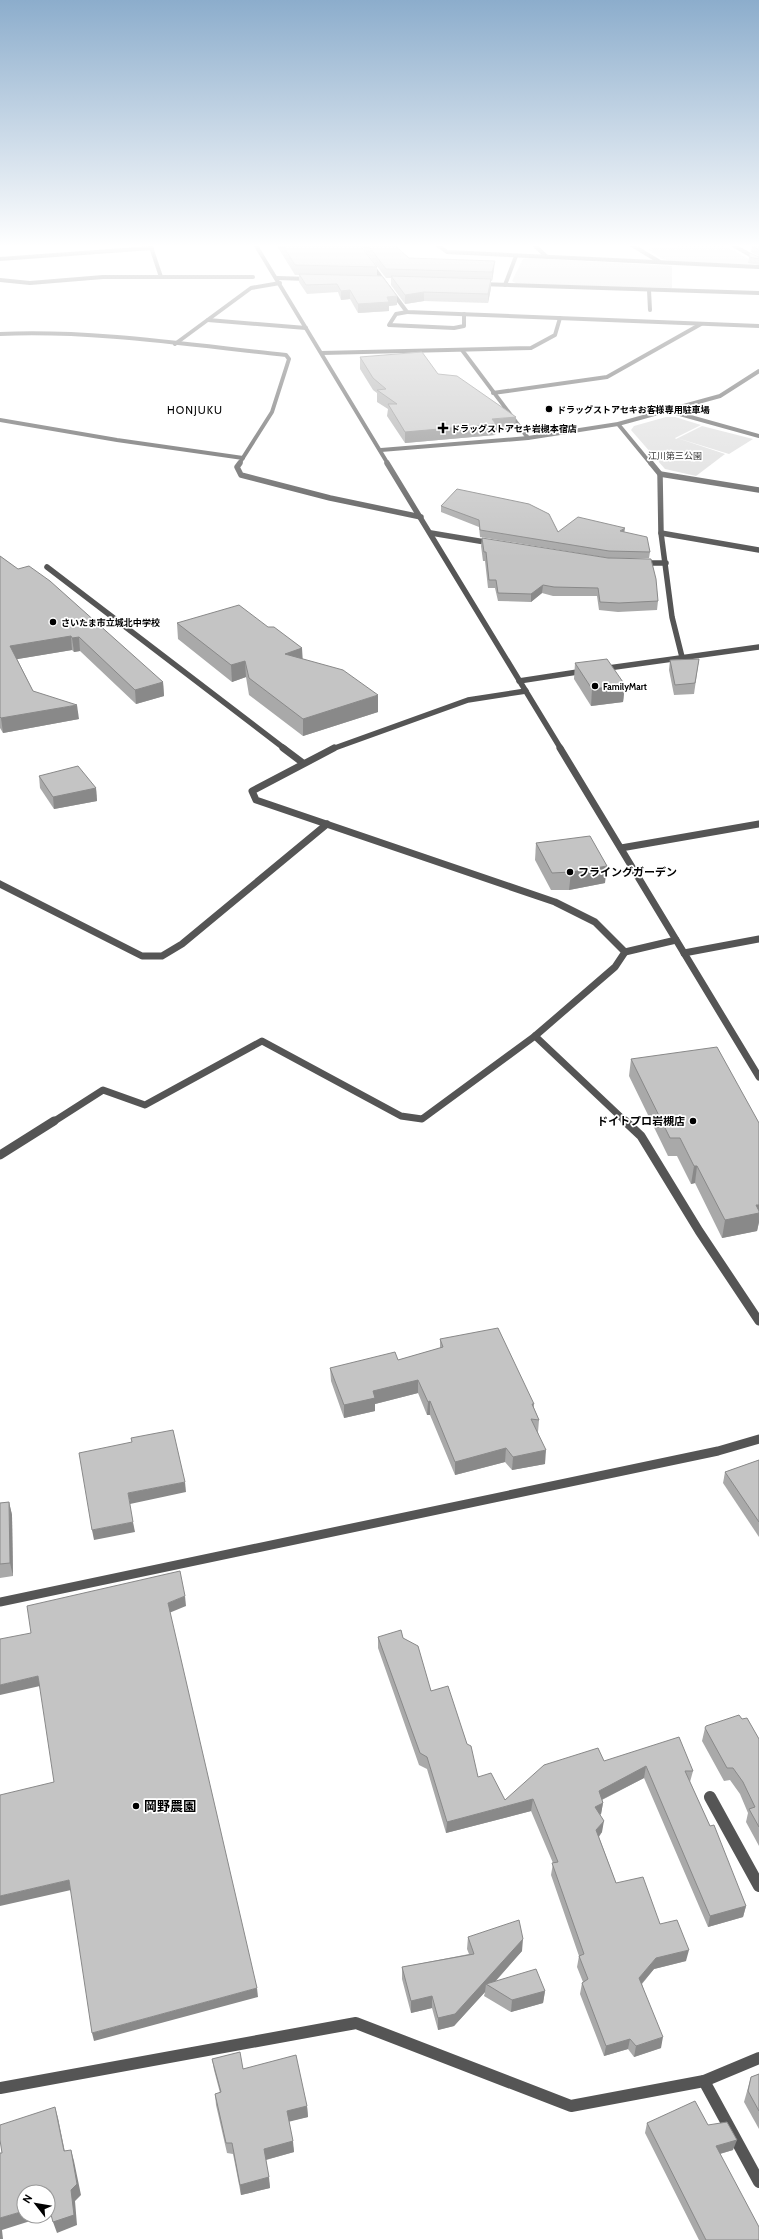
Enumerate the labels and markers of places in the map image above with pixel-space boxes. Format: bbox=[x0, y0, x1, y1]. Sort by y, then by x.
marker: ドラッグストアセキお客様専用駐車場 bbox=[544, 404, 554, 414]
place label: ドラッグストアセキお客様専用駐車場 bbox=[557, 404, 710, 415]
marker: ドラッグストアセキ岩槻本宿店 bbox=[438, 423, 448, 433]
place label: ドラッグストアセキ岩槻本宿店 bbox=[451, 423, 577, 434]
marker: さいたま市立城北中学校 bbox=[48, 617, 58, 627]
place label: さいたま市立城北中学校 bbox=[61, 617, 161, 628]
marker: FamilyMart bbox=[590, 681, 600, 691]
place label: FamilyMart bbox=[603, 681, 647, 692]
place label: フライングガーデン bbox=[578, 865, 677, 879]
marker: フライングガーデン bbox=[565, 867, 575, 877]
place label: ドイトプロ岩槻店 bbox=[597, 1114, 685, 1128]
marker: ドイトプロ岩槻店 bbox=[688, 1116, 698, 1126]
place label: 岡野農園 bbox=[144, 1798, 196, 1814]
marker: 岡野農園 bbox=[131, 1801, 141, 1811]

